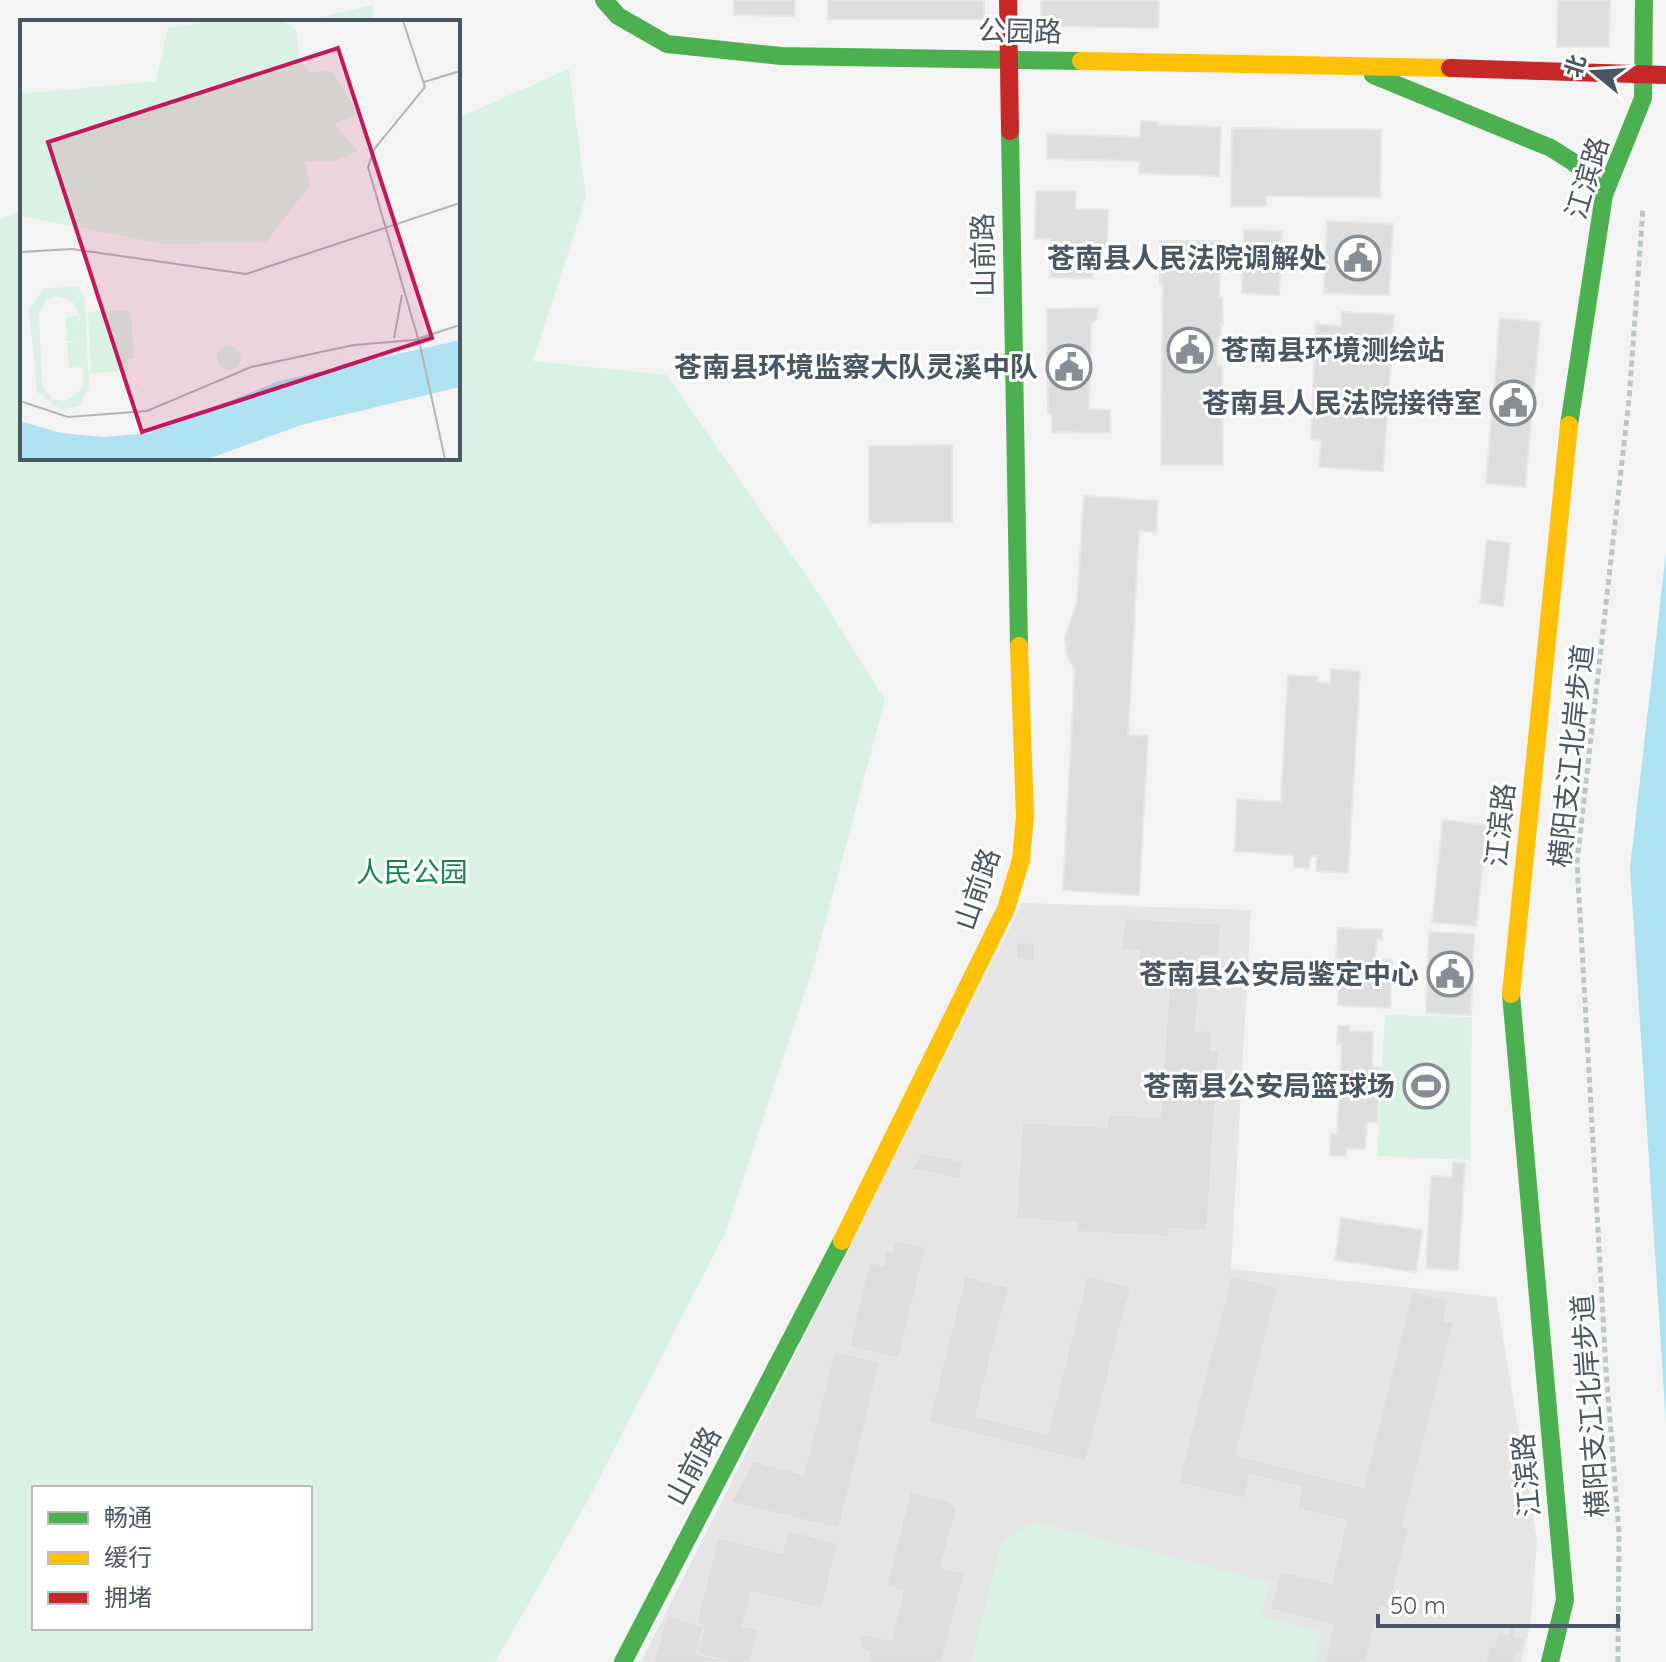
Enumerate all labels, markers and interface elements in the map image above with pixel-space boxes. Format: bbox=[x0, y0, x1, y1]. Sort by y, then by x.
street label: 公园路 bbox=[978, 12, 1062, 49]
inset map bbox=[20, 20, 460, 460]
north arrow bbox=[1554, 32, 1634, 112]
text: 北 bbox=[1558, 51, 1592, 81]
street label: 江滨路 bbox=[1558, 133, 1616, 223]
street label: 山前路 bbox=[964, 213, 1001, 297]
public building icon: 苍南县人民法院调解处 bbox=[1334, 234, 1382, 282]
place label: 苍南县人民法院调解处 bbox=[1047, 240, 1327, 275]
public building icon: 苍南县环境测绘站 bbox=[1166, 326, 1214, 374]
place label: 苍南县环境测绘站 bbox=[1221, 332, 1445, 367]
public building icon: 苍南县环境监察大队灵溪中队 bbox=[1045, 343, 1093, 391]
place label: 苍南县环境监察大队灵溪中队 bbox=[674, 349, 1038, 384]
public building icon: 苍南县人民法院接待室 bbox=[1489, 379, 1537, 427]
place label: 苍南县人民法院接待室 bbox=[1202, 385, 1482, 420]
street label: 横阳支江北岸步道 bbox=[1541, 643, 1600, 869]
street label: 江滨路 bbox=[1478, 781, 1521, 869]
street label: 山前路 bbox=[946, 843, 1007, 934]
park label: 人民公园 bbox=[356, 854, 468, 889]
public building icon: 苍南县公安局鉴定中心 bbox=[1426, 950, 1474, 998]
place label: 苍南县公安局鉴定中心 bbox=[1139, 956, 1419, 991]
sports icon: 苍南县公安局篮球场 bbox=[1402, 1062, 1450, 1110]
place label: 苍南县公安局篮球场 bbox=[1143, 1068, 1395, 1103]
street label: 横阳支江北岸步道 bbox=[1564, 1293, 1615, 1519]
street label: 山前路 bbox=[657, 1420, 728, 1511]
street label: 江滨路 bbox=[1504, 1432, 1547, 1518]
legend bbox=[32, 1486, 312, 1630]
text: 畅通 bbox=[104, 1502, 152, 1532]
text: 缓行 bbox=[104, 1542, 152, 1572]
scale bar bbox=[1378, 1578, 1618, 1628]
text: 拥堵 bbox=[104, 1582, 152, 1612]
text: 50 m bbox=[1390, 1590, 1446, 1620]

